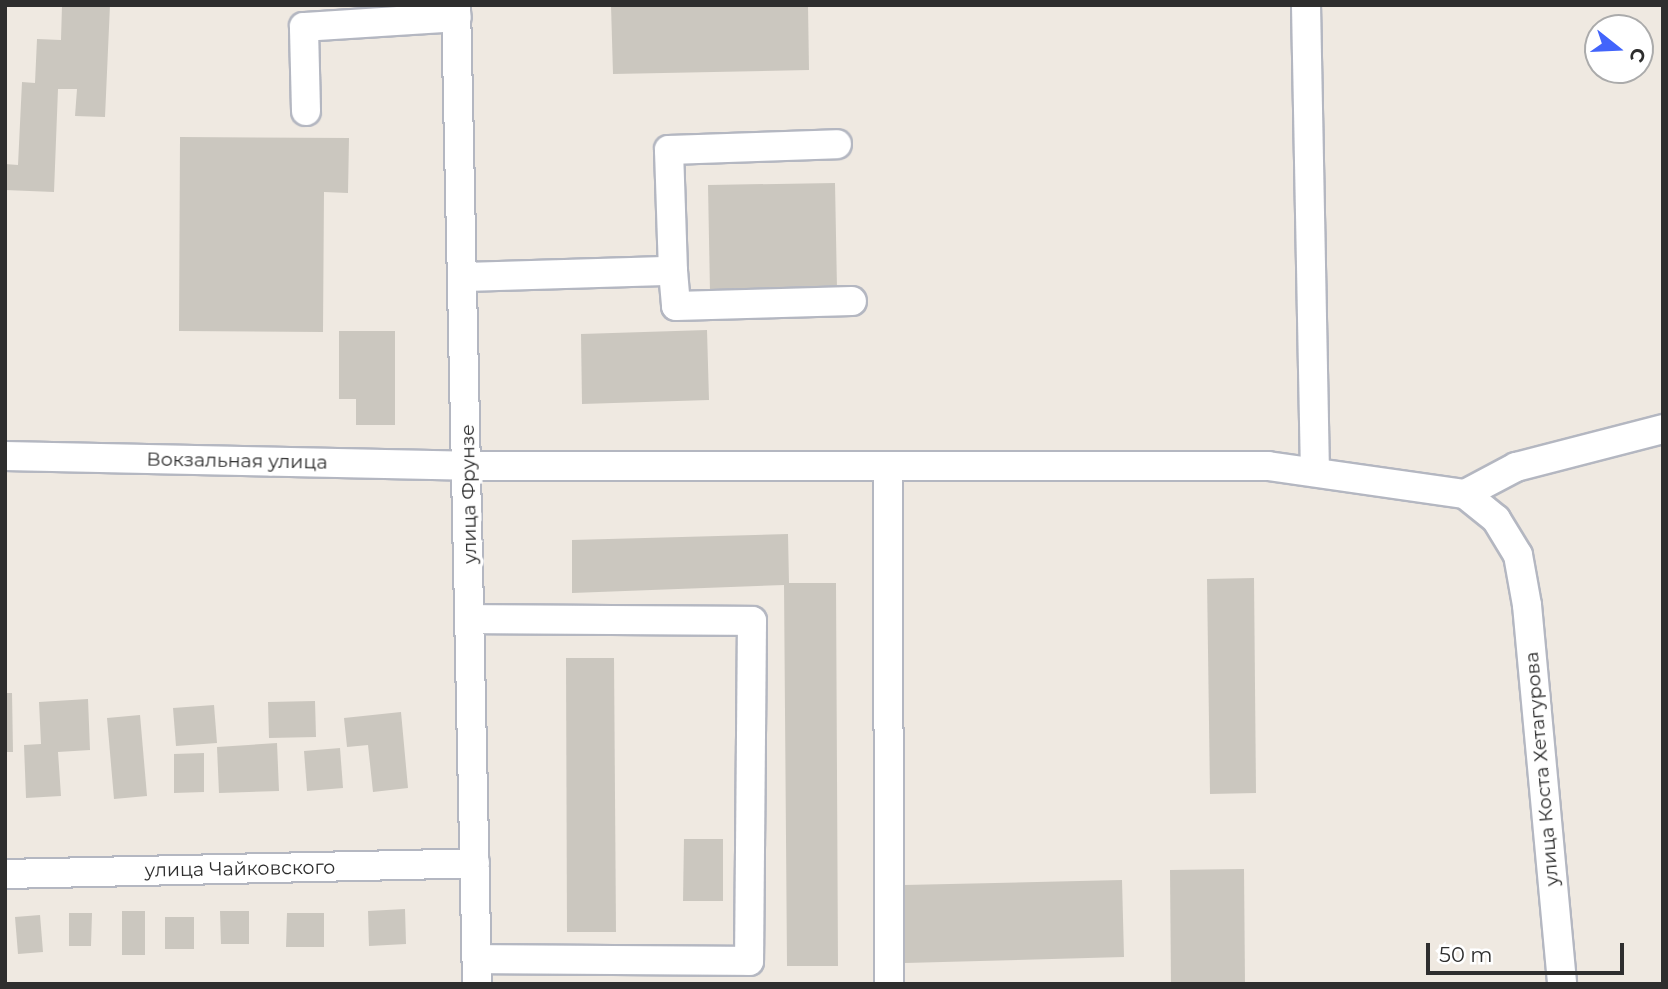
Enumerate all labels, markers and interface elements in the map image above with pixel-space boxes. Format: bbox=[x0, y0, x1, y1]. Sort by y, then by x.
north arrow bbox=[1584, 14, 1654, 84]
text: С bbox=[1624, 45, 1651, 65]
street label: улица Фрунзе bbox=[456, 424, 482, 564]
street label: Вокзальная улица bbox=[146, 448, 328, 474]
street label: улица Коста Хетагурова bbox=[1520, 651, 1564, 887]
street label: улица Чайковского bbox=[145, 856, 335, 882]
scale bar bbox=[1430, 930, 1628, 974]
text: 50 m bbox=[1439, 942, 1493, 967]

